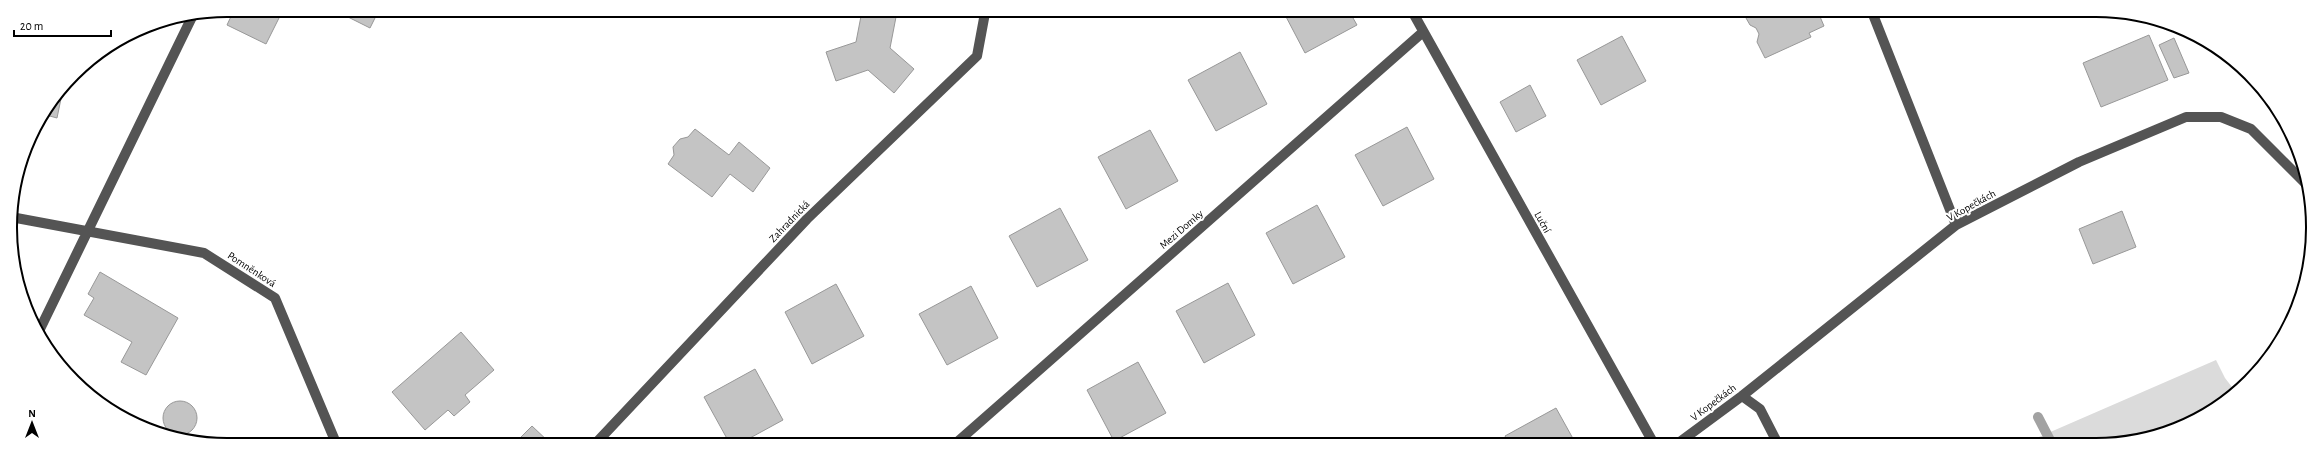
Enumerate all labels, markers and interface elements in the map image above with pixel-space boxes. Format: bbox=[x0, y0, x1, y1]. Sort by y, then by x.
scale bar bbox=[14, 12, 111, 38]
text: 20 m bbox=[20, 20, 43, 32]
street label: V Kopečkách bbox=[1945, 188, 1997, 223]
street label: Zahradnická bbox=[767, 198, 812, 244]
street label: Mezi Domky bbox=[1158, 207, 1205, 251]
street label: Luční bbox=[1532, 210, 1553, 235]
street label: Pomněnková bbox=[226, 250, 278, 289]
street label: V Kopečkách bbox=[1688, 382, 1738, 423]
north arrow bbox=[12, 403, 52, 443]
text: N bbox=[28, 408, 36, 419]

